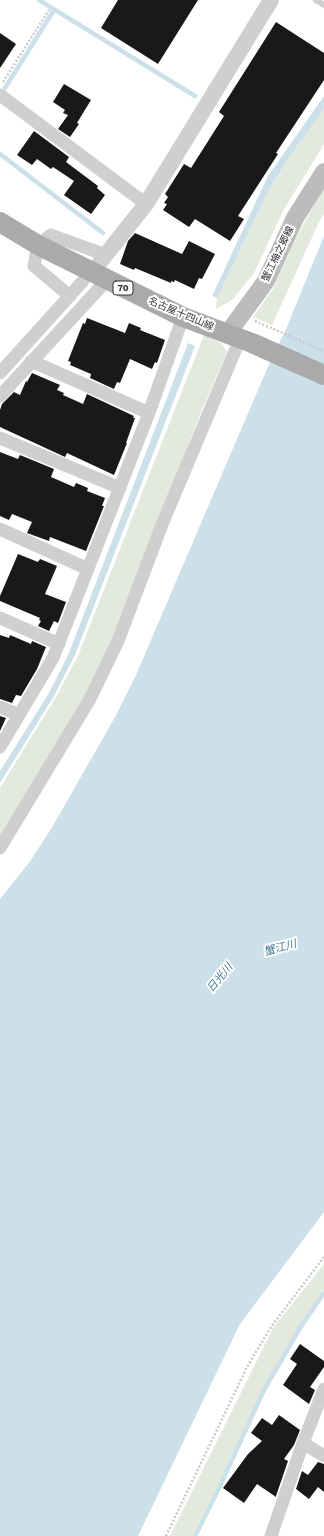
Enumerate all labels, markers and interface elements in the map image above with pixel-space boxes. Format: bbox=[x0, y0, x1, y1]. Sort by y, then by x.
street label: 蟹江梅之郷線 bbox=[259, 224, 297, 284]
road number: 70 bbox=[113, 281, 133, 295]
street label: 名古屋十四山線 bbox=[146, 295, 216, 333]
water label: 蟹江川 bbox=[262, 937, 298, 959]
water label: 日光川 bbox=[204, 961, 236, 995]

